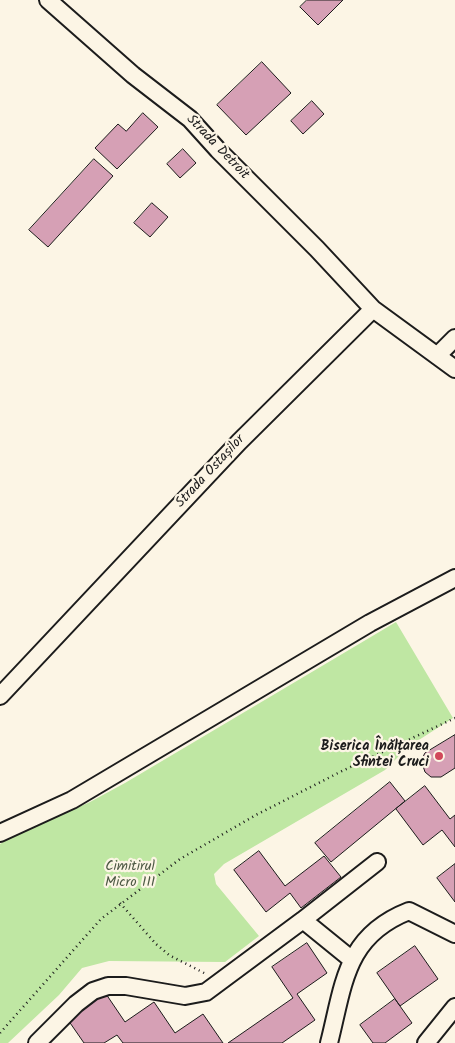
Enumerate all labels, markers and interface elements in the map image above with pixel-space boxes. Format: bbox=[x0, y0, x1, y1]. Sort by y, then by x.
street label: Strada Detroit bbox=[182, 112, 252, 184]
street label: Strada Ostașilor bbox=[173, 432, 249, 512]
place label: Biserica Înălțarea Sfintei Cruci bbox=[321, 740, 429, 772]
marker: Biserica Înălțarea Sfintei Cruci bbox=[433, 750, 445, 762]
park label: Cimitirul Micro III bbox=[105, 860, 155, 892]

